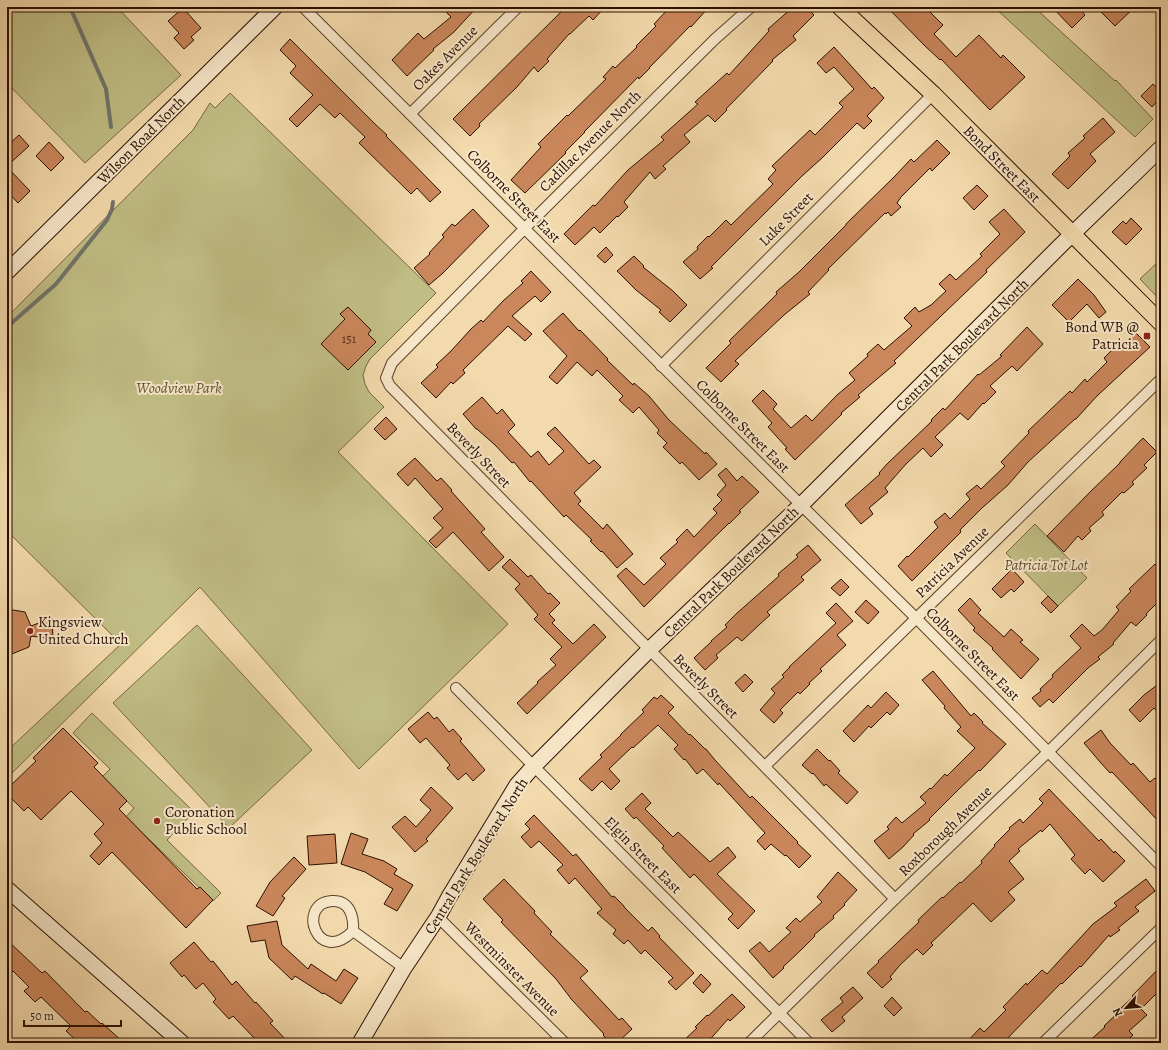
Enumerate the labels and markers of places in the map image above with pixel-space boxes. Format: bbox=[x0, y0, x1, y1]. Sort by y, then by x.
place label: Bond WB @ Patricia bbox=[1065, 317, 1139, 354]
marker: Bond WB @ Patricia bbox=[1142, 331, 1152, 341]
place label: Kingsview United Church bbox=[38, 612, 129, 649]
marker: Kingsview United Church bbox=[25, 626, 35, 636]
place label: Coronation Public School bbox=[165, 802, 247, 839]
marker: Coronation Public School bbox=[152, 816, 162, 826]

